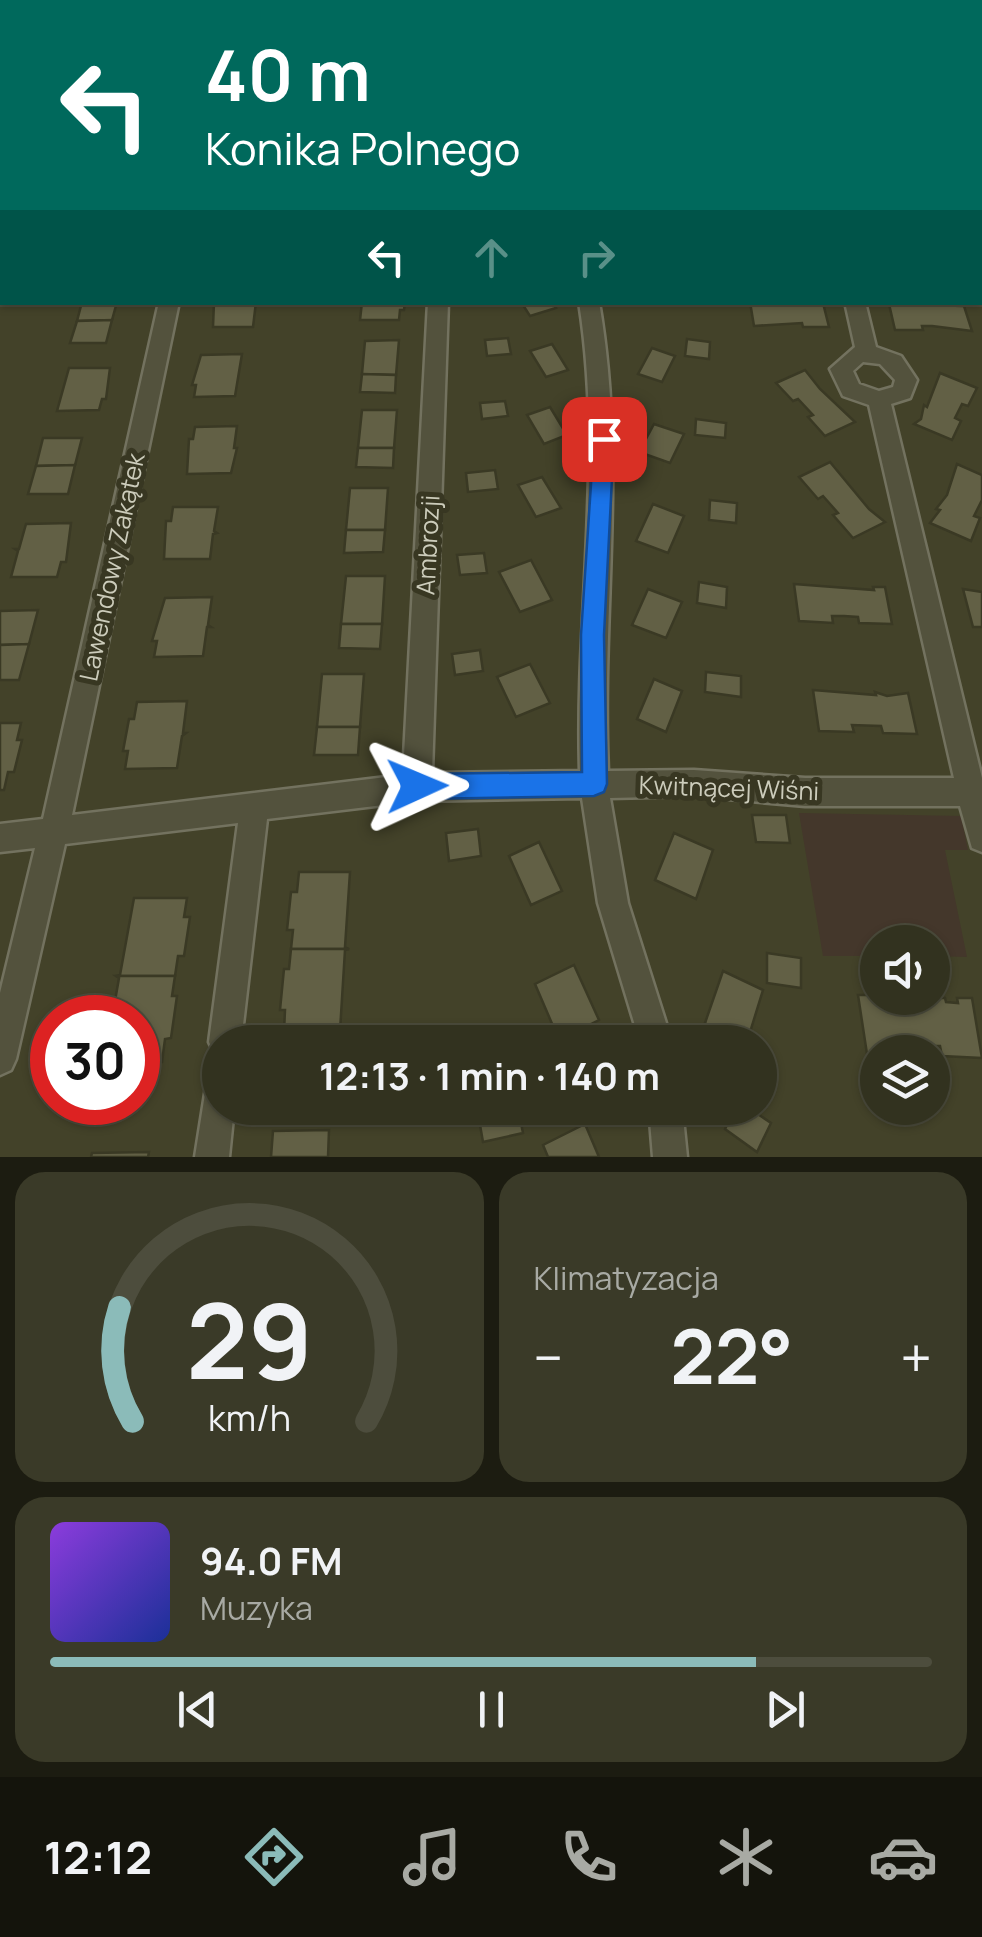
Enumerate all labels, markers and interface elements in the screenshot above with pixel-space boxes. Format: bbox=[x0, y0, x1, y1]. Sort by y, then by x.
text: 40 m bbox=[205, 26, 371, 122]
icon: left bbox=[40, 40, 170, 170]
text: Konika Polnego bbox=[205, 117, 520, 179]
icon: left bbox=[359, 230, 414, 285]
icon: ahead bbox=[464, 230, 519, 285]
icon: right bbox=[569, 230, 624, 285]
pin bbox=[562, 397, 647, 482]
icon: arrive bbox=[577, 412, 632, 467]
street label: Lawendowy Zakątek bbox=[70, 449, 153, 684]
street label: Ambrozji bbox=[407, 494, 448, 596]
position arrow bbox=[365, 734, 469, 838]
street label: Kwitnącej Wiśni bbox=[638, 767, 820, 808]
map controls bbox=[860, 925, 950, 1125]
button: sound bbox=[860, 925, 950, 1015]
speed limit sign: 30 bbox=[30, 995, 160, 1125]
button: layers bbox=[860, 1035, 950, 1125]
text: 12:13 · 1 min · 140 m bbox=[319, 1049, 660, 1101]
text: Klimatyzacja bbox=[534, 1256, 719, 1300]
text: 29 bbox=[186, 1268, 313, 1410]
text: 22° bbox=[670, 1304, 793, 1407]
text: − bbox=[534, 1319, 563, 1395]
text: + bbox=[900, 1319, 932, 1395]
text: km/h bbox=[208, 1393, 291, 1442]
text: 94.0 FM bbox=[200, 1534, 343, 1586]
text: Muzyka bbox=[200, 1586, 313, 1630]
icon: previous bbox=[170, 1682, 225, 1737]
icon: pause bbox=[464, 1682, 519, 1737]
icon: next bbox=[758, 1682, 813, 1737]
icon: directions bbox=[239, 1822, 309, 1892]
icon: music bbox=[397, 1822, 467, 1892]
icon: phone bbox=[554, 1822, 624, 1892]
icon: climate bbox=[711, 1822, 781, 1892]
icon: car bbox=[868, 1822, 938, 1892]
text: 12:12 bbox=[44, 1826, 152, 1888]

